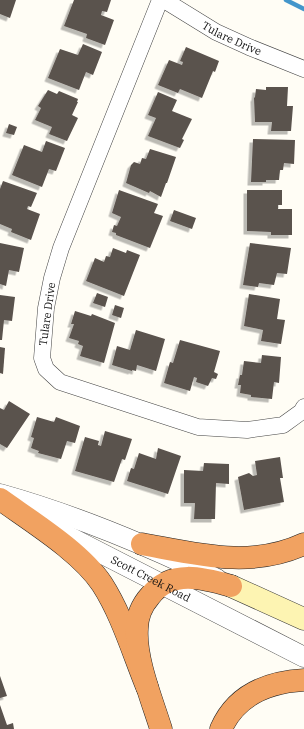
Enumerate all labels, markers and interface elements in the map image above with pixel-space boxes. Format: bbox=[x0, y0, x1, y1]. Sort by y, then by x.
street label: Tulare Drive bbox=[199, 18, 264, 58]
street label: Tulare Drive bbox=[36, 281, 58, 347]
street label: Scott Creek Road bbox=[109, 552, 193, 605]

